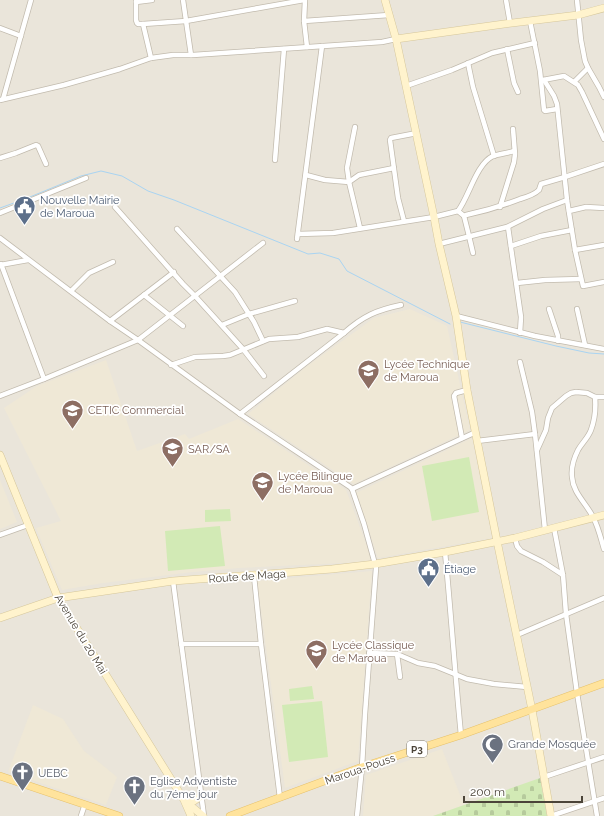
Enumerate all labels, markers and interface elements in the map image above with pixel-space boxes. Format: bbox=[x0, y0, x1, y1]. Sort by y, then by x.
public building icon: Nouvelle Mairie de Maroua bbox=[11, 193, 37, 226]
place label: Nouvelle Mairie de Maroua bbox=[40, 194, 120, 220]
school or university icon: Lycée Technique de Maroua bbox=[356, 357, 382, 390]
place label: Lycée Technique de Maroua bbox=[384, 358, 470, 384]
school or university icon: CETIC Commercial bbox=[60, 397, 86, 430]
place label: CETIC Commercial bbox=[88, 404, 184, 417]
school or university icon: SAR/SA bbox=[160, 436, 186, 469]
place label: SAR/SA bbox=[188, 443, 230, 456]
school or university icon: Lycée Bilingue de Maroua bbox=[249, 469, 275, 502]
place label: Lycée Bilingue de Maroua bbox=[278, 470, 353, 496]
public building icon: Étiage bbox=[415, 556, 441, 589]
place label: Étiage bbox=[444, 562, 476, 576]
street label: Route de Maga bbox=[208, 567, 286, 586]
street label: Avenue du 20 Mai bbox=[52, 592, 110, 677]
school or university icon: Lycée Classique de Maroua bbox=[304, 638, 330, 671]
place label: Lycée Classique de Maroua bbox=[332, 639, 415, 665]
mosque icon: Grande Mosquée bbox=[479, 731, 505, 764]
place label: Grande Mosquée bbox=[508, 738, 596, 751]
road number: P3 bbox=[407, 741, 427, 757]
street label: Maroua-Pouss bbox=[323, 751, 397, 788]
church icon: UEBC bbox=[9, 760, 35, 793]
place label: UEBC bbox=[38, 767, 68, 780]
church icon: Eglise Adventiste du 7éme jour bbox=[121, 774, 147, 807]
place label: Eglise Adventiste du 7éme jour bbox=[150, 775, 238, 801]
scale bar bbox=[464, 778, 582, 804]
text: 200 m bbox=[470, 785, 505, 799]

